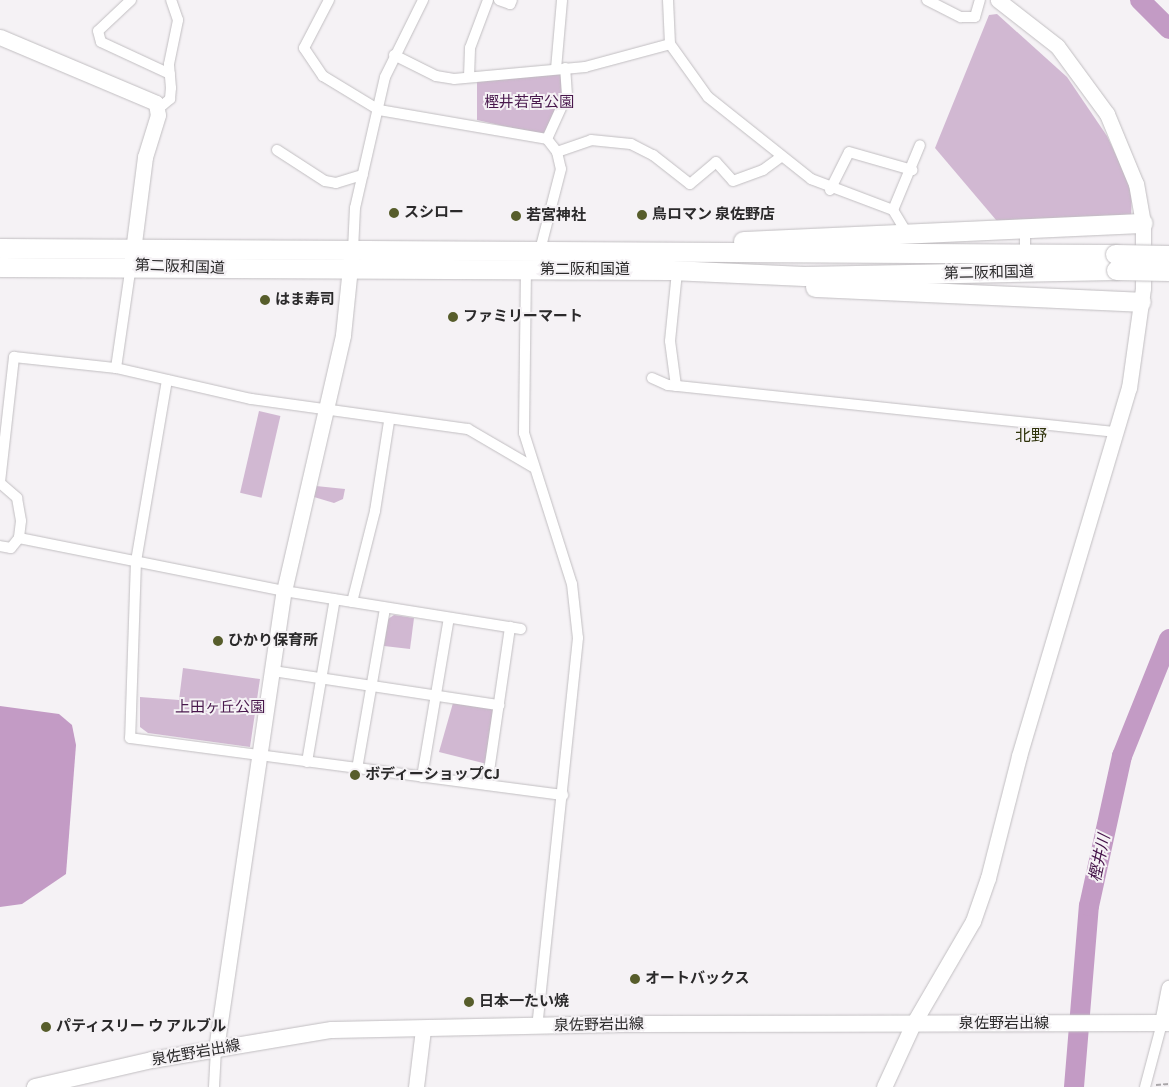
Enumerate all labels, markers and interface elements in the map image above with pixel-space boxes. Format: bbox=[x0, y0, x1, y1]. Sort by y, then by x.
park label: 樫井若宮公園 bbox=[484, 94, 574, 112]
place label: スシロー bbox=[404, 204, 464, 222]
place label: 鳥ロマン 泉佐野店 bbox=[652, 206, 775, 224]
marker: スシロー bbox=[388, 207, 400, 219]
place label: 若宮神社 bbox=[526, 207, 586, 225]
marker: 鳥ロマン 泉佐野店 bbox=[636, 209, 648, 221]
marker: 若宮神社 bbox=[510, 210, 522, 222]
street label: 第二阪和国道 bbox=[135, 256, 225, 278]
street label: 第二阪和国道 bbox=[540, 261, 630, 279]
street label: 第二阪和国道 bbox=[944, 263, 1034, 283]
place label: はま寿司 bbox=[275, 291, 335, 309]
marker: はま寿司 bbox=[259, 294, 271, 306]
place label: ファミリーマート bbox=[463, 308, 583, 326]
marker: ファミリーマート bbox=[447, 311, 459, 323]
district label: 北野 bbox=[1015, 426, 1047, 446]
place label: ひかり保育所 bbox=[228, 632, 318, 650]
marker: ひかり保育所 bbox=[212, 635, 224, 647]
park label: 上田ヶ丘公園 bbox=[175, 699, 265, 717]
place label: ボディーショップCJ bbox=[365, 766, 501, 784]
marker: ボディーショップCJ bbox=[349, 769, 361, 781]
water label: 樫井川 bbox=[1086, 833, 1114, 883]
place label: オートバックス bbox=[645, 970, 750, 988]
marker: オートバックス bbox=[629, 973, 641, 985]
place label: 日本一たい焼 bbox=[479, 993, 569, 1011]
marker: 日本一たい焼 bbox=[463, 996, 475, 1008]
street label: 泉佐野岩出線 bbox=[554, 1015, 644, 1035]
street label: 泉佐野岩出線 bbox=[959, 1015, 1049, 1033]
place label: パティスリー ウ アルブル bbox=[56, 1018, 227, 1036]
marker: パティスリー ウ アルブル bbox=[40, 1021, 52, 1033]
street label: 泉佐野岩出線 bbox=[150, 1036, 242, 1070]

